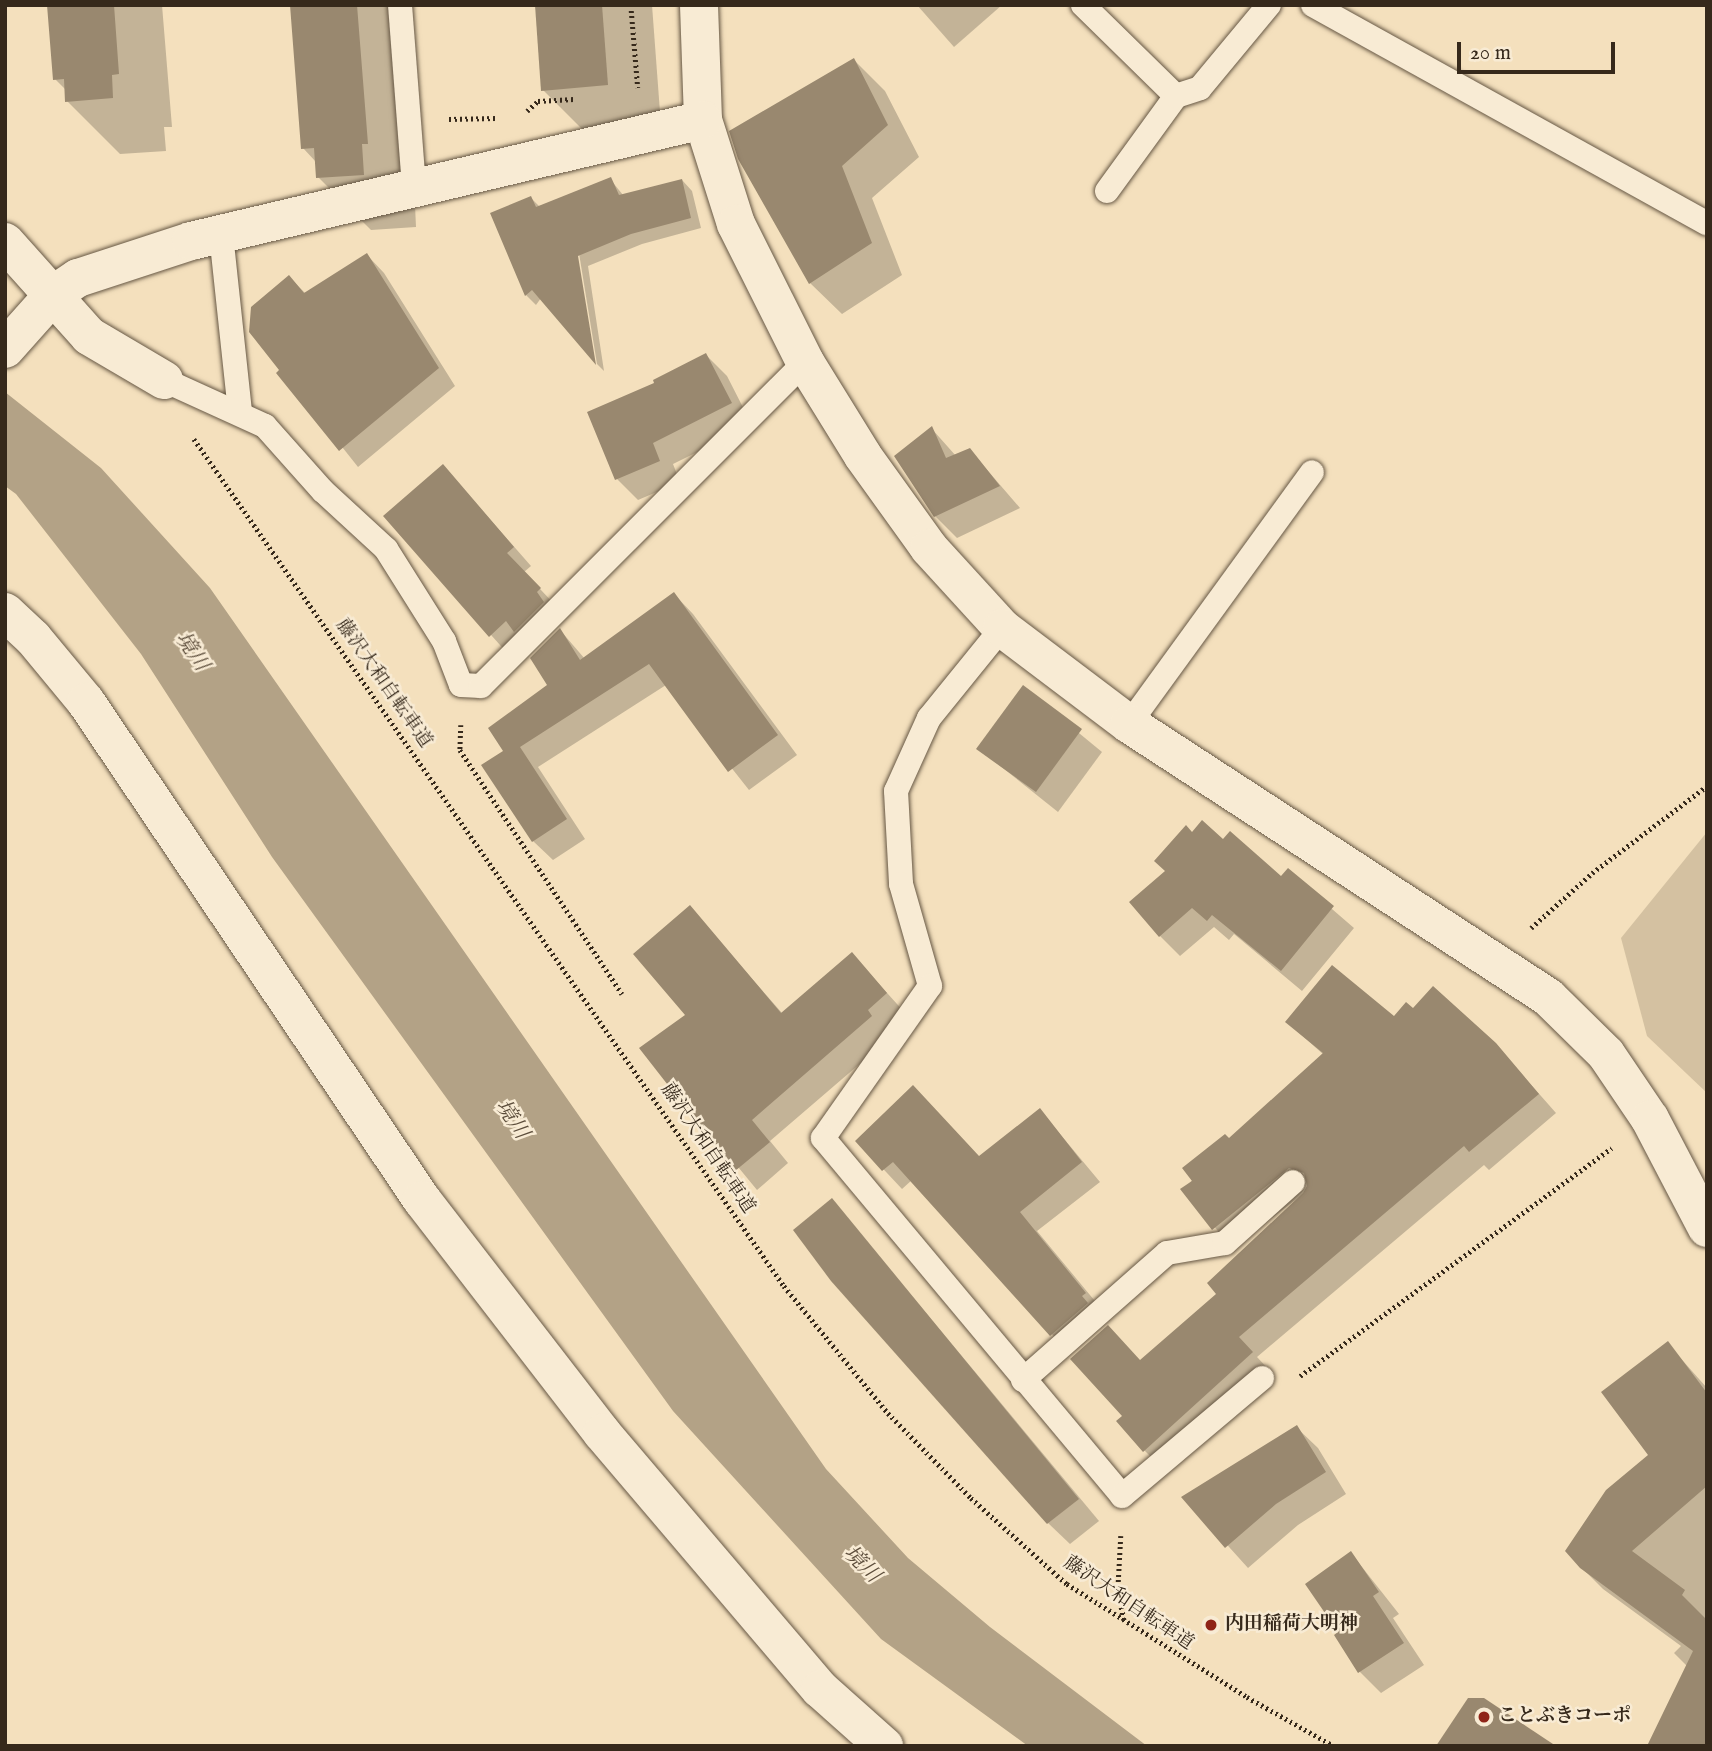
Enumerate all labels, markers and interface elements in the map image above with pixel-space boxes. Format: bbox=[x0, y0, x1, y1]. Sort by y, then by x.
scale bar bbox=[1460, 28, 1618, 72]
text: 20 m bbox=[1470, 40, 1511, 67]
street label: 藤沢大和自転車道 bbox=[330, 615, 436, 753]
water label: 境川 bbox=[169, 628, 213, 676]
street label: 藤沢大和自転車道 bbox=[655, 1080, 759, 1218]
water label: 境川 bbox=[489, 1096, 533, 1144]
water label: 境川 bbox=[837, 1541, 885, 1589]
street label: 藤沢大和自転車道 bbox=[1059, 1552, 1197, 1656]
place label: 内田稲荷大明神 bbox=[1225, 1614, 1358, 1636]
marker: 内田稲荷大明神 bbox=[1203, 1617, 1219, 1633]
place label: ことぶきコーポ bbox=[1498, 1706, 1631, 1728]
marker: ことぶきコーポ bbox=[1476, 1709, 1492, 1725]

